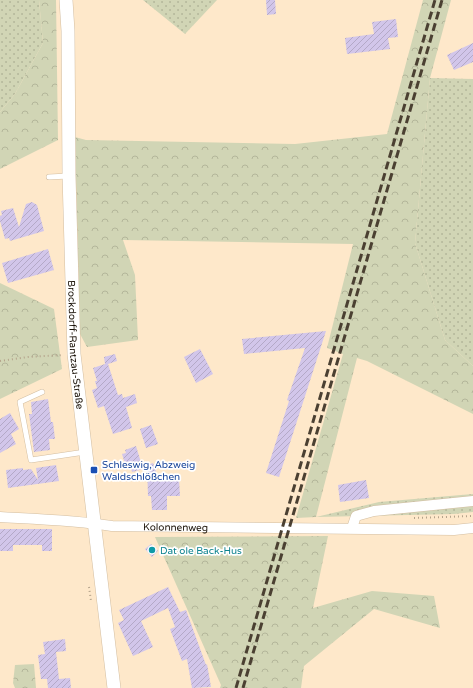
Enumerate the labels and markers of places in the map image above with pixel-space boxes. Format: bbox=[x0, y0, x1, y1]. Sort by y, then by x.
place label: Schleswig, Abzweig Waldschlößchen bbox=[102, 459, 195, 483]
marker: Schleswig, Abzweig Waldschlößchen bbox=[89, 465, 99, 475]
marker: Dat ole Back-Hus bbox=[147, 545, 157, 555]
place label: Dat ole Back-Hus bbox=[160, 545, 242, 557]

